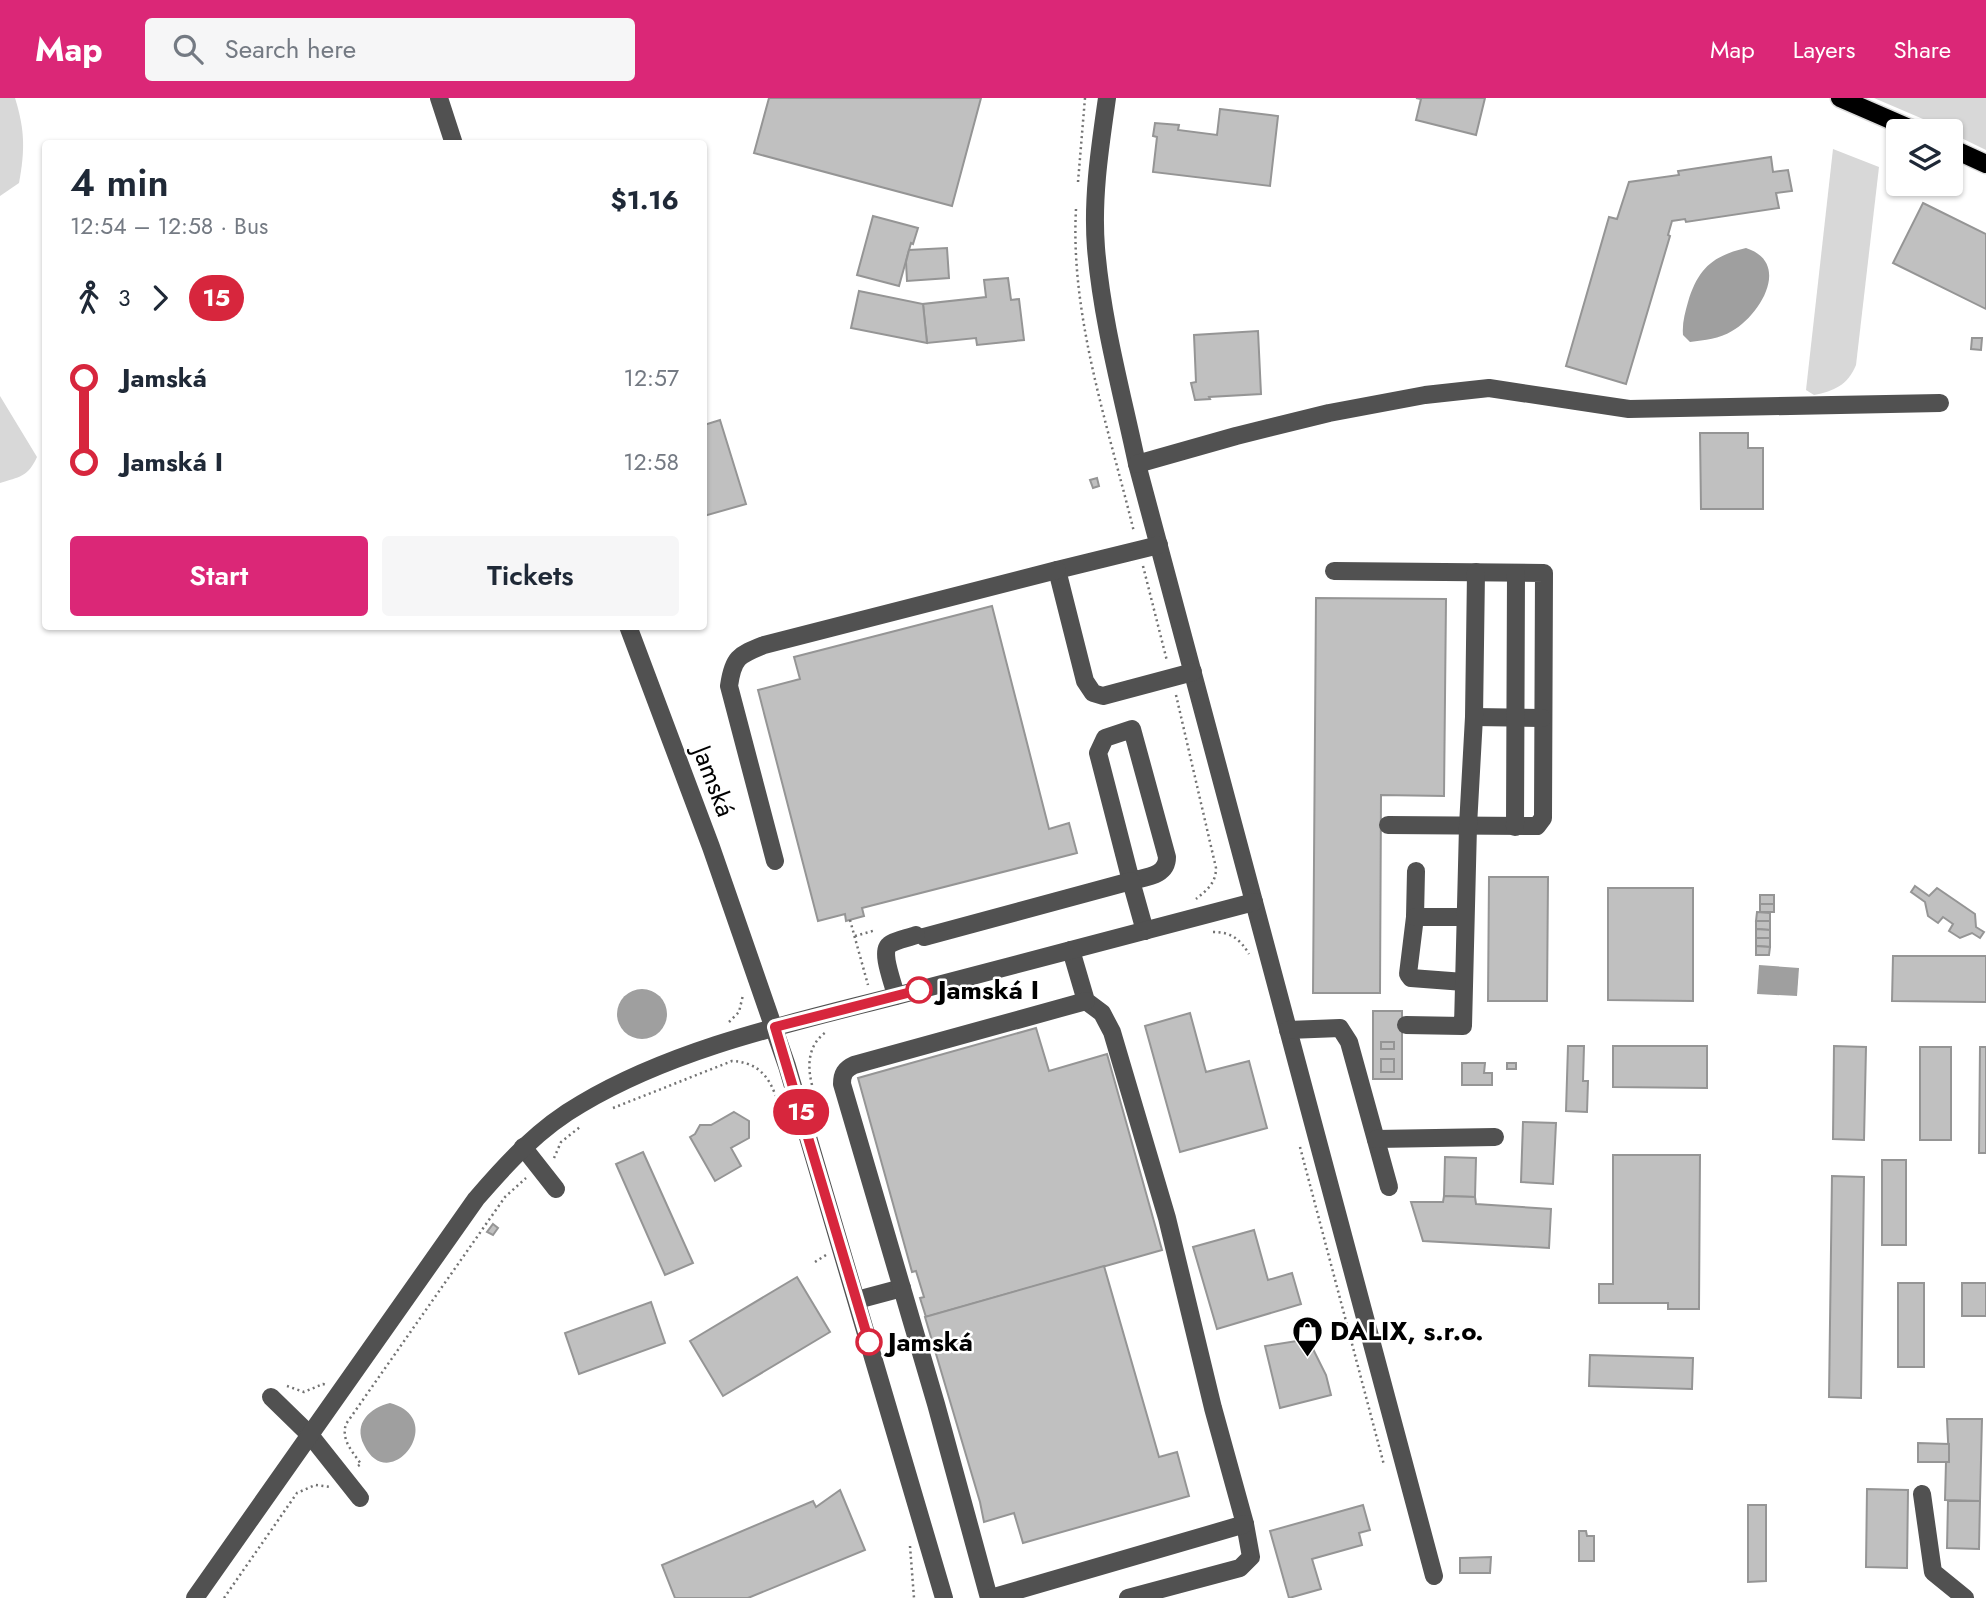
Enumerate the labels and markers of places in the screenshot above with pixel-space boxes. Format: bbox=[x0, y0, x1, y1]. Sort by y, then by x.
place label: Jamská I bbox=[933, 971, 1039, 1009]
marker: Jamská I bbox=[906, 977, 932, 1003]
place label: DALIX, s.r.o. bbox=[1330, 1312, 1484, 1350]
shop icon: DALIX, s.r.o. bbox=[1290, 1314, 1324, 1358]
place label: Jamská bbox=[883, 1323, 973, 1361]
marker: Jamská bbox=[856, 1329, 882, 1355]

